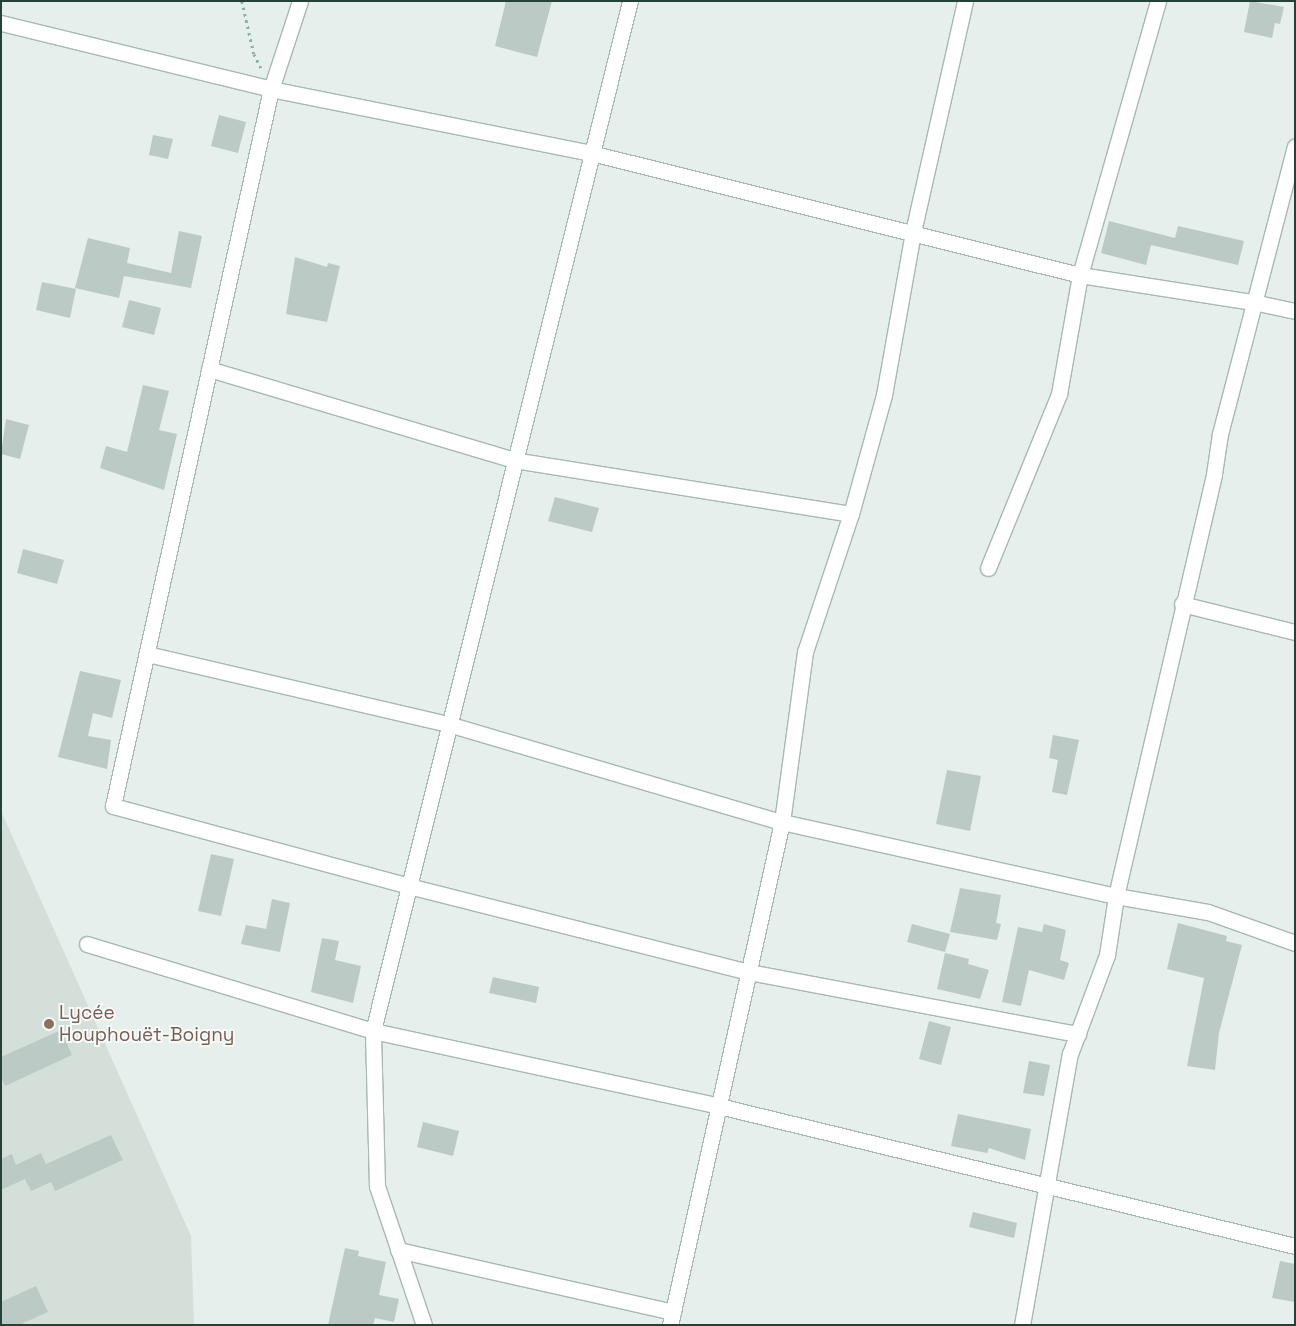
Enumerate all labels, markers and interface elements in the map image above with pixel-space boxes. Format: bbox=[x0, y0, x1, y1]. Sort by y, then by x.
place label: Lycée Houphouët-Boigny bbox=[59, 1002, 234, 1046]
marker: Lycée Houphouët-Boigny bbox=[43, 1018, 55, 1030]

